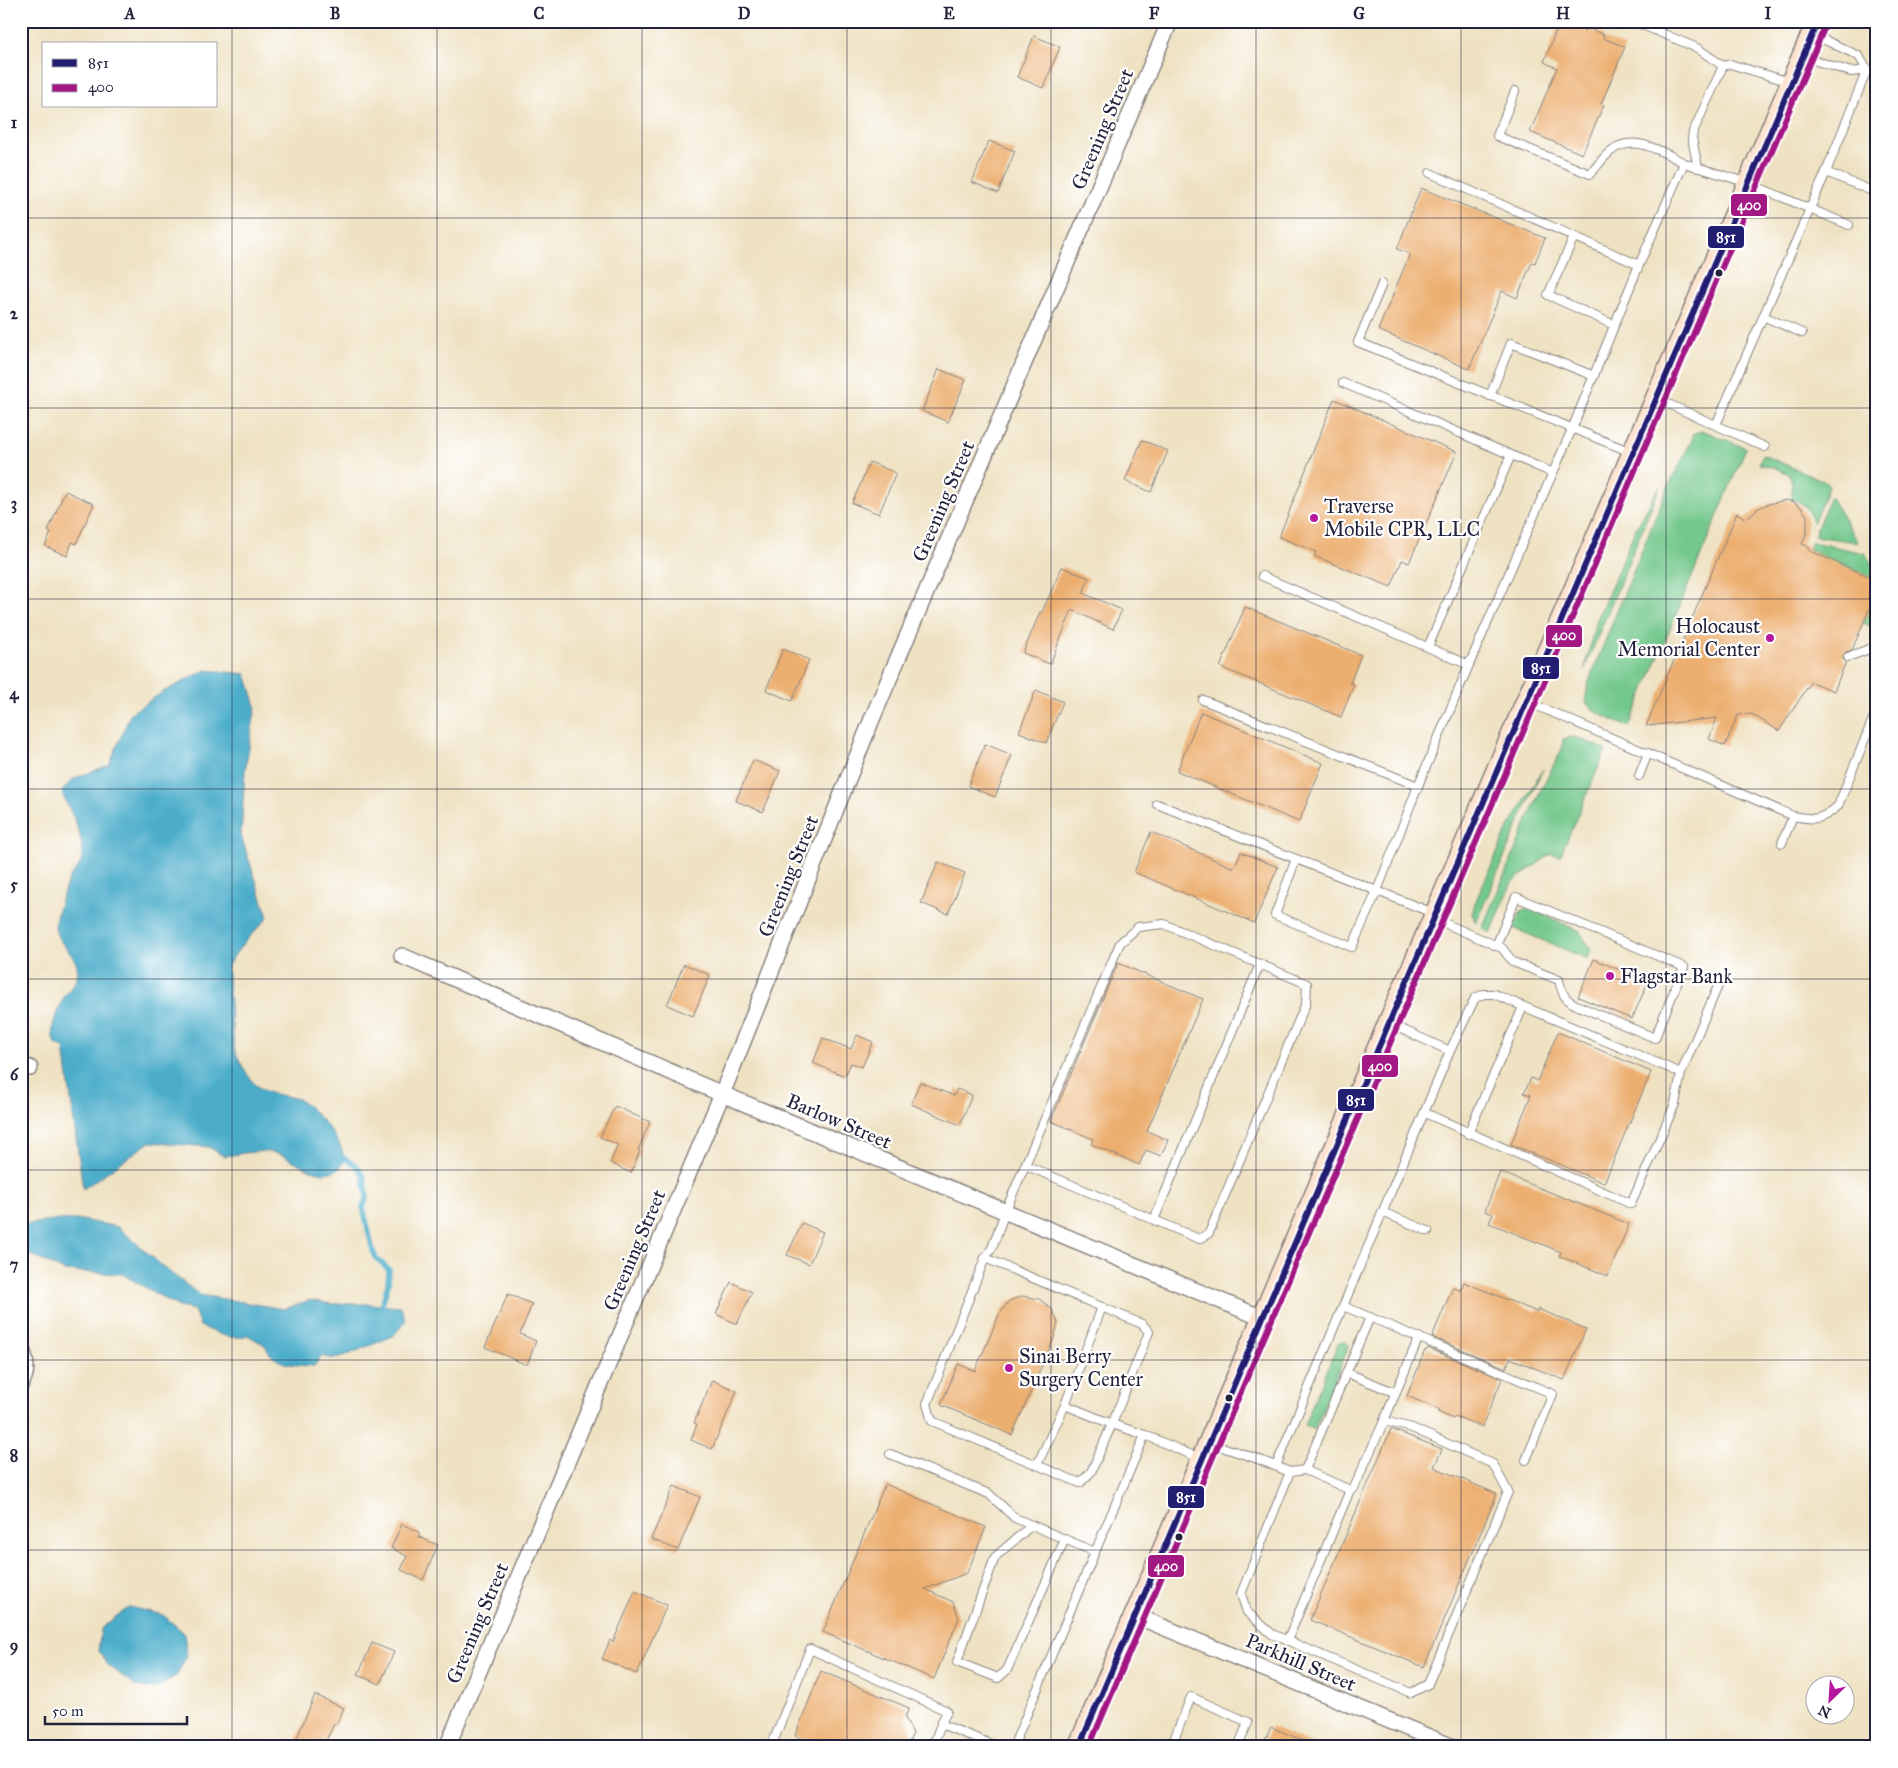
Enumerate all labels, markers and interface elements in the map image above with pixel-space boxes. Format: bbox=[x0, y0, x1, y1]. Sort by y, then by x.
text: A bbox=[124, 4, 136, 23]
text: B bbox=[330, 4, 340, 23]
text: C bbox=[534, 4, 545, 23]
text: D bbox=[738, 4, 751, 23]
text: E bbox=[943, 4, 955, 23]
text: F bbox=[1149, 4, 1160, 23]
text: G bbox=[1353, 4, 1365, 23]
text: H bbox=[1556, 4, 1570, 23]
text: I bbox=[1765, 4, 1772, 23]
legend bbox=[42, 42, 218, 108]
text: 851 bbox=[88, 54, 109, 72]
street label: Greening Street bbox=[1066, 65, 1139, 194]
text: 400 bbox=[88, 78, 114, 96]
text: 1 bbox=[11, 113, 18, 132]
line badge: 400 bbox=[1730, 193, 1768, 217]
text: 400 bbox=[1737, 197, 1761, 215]
line badge: 851 bbox=[1707, 225, 1745, 249]
text: 851 bbox=[1716, 229, 1736, 246]
unlabelled marker bbox=[1714, 268, 1724, 278]
text: 2 bbox=[10, 304, 19, 323]
street label: Greening Street bbox=[907, 437, 980, 566]
text: 3 bbox=[11, 494, 17, 514]
place label: Traverse Mobile CPR, LLC bbox=[1324, 494, 1480, 541]
marker: Traverse Mobile CPR, LLC bbox=[1308, 512, 1320, 524]
place label: Holocaust Memorial Center bbox=[1618, 614, 1760, 661]
line badge: 400 bbox=[1545, 624, 1583, 648]
text: 400 bbox=[1552, 627, 1576, 645]
marker: Holocaust Memorial Center bbox=[1764, 632, 1776, 644]
line badge: 851 bbox=[1522, 656, 1560, 680]
text: 851 bbox=[1531, 660, 1551, 677]
text: 4 bbox=[10, 684, 20, 704]
street label: Greening Street bbox=[753, 812, 824, 941]
text: 5 bbox=[10, 875, 18, 894]
place label: Flagstar Bank bbox=[1620, 964, 1733, 989]
marker: Flagstar Bank bbox=[1604, 970, 1616, 982]
line badge: 400 bbox=[1361, 1054, 1399, 1078]
text: 400 bbox=[1368, 1058, 1392, 1076]
text: 6 bbox=[10, 1065, 19, 1084]
street label: Barlow Street bbox=[783, 1088, 895, 1154]
line badge: 851 bbox=[1337, 1088, 1375, 1112]
text: 851 bbox=[1346, 1092, 1366, 1109]
street label: Greening Street bbox=[598, 1186, 671, 1315]
text: 7 bbox=[10, 1255, 19, 1274]
place label: Sinai Berry Surgery Center bbox=[1019, 1344, 1144, 1392]
marker: Sinai Berry Surgery Center bbox=[1003, 1362, 1015, 1374]
unlabelled marker bbox=[1224, 1393, 1234, 1403]
text: 8 bbox=[10, 1446, 18, 1465]
line badge: 851 bbox=[1167, 1485, 1205, 1509]
text: 851 bbox=[1176, 1489, 1196, 1506]
unlabelled marker bbox=[1174, 1532, 1184, 1542]
line badge: 400 bbox=[1147, 1554, 1185, 1578]
text: 400 bbox=[1154, 1558, 1178, 1576]
street label: Greening Street bbox=[441, 1559, 514, 1688]
street label: Parkhill Street bbox=[1242, 1628, 1360, 1696]
text: 9 bbox=[10, 1636, 18, 1656]
north arrow bbox=[1806, 1676, 1856, 1726]
scale bar bbox=[45, 1693, 188, 1725]
text: N bbox=[1816, 1701, 1834, 1722]
text: 50 m bbox=[52, 1702, 84, 1720]

